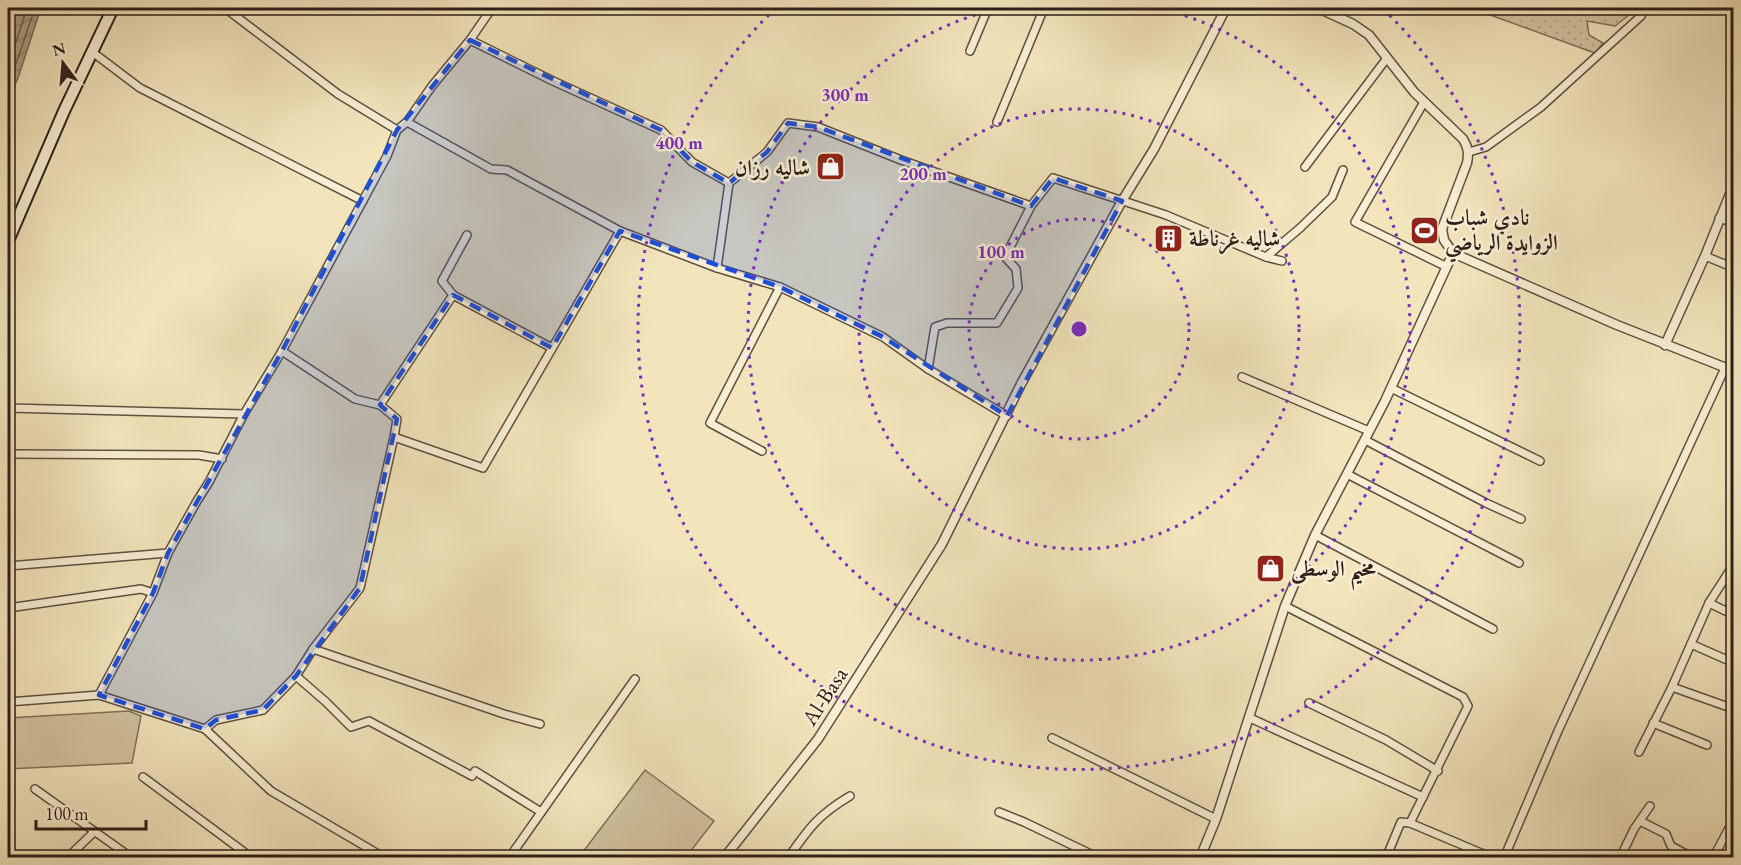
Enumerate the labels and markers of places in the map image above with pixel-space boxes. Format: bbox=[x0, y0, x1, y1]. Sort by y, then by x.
shop icon: شاليه رزان bbox=[815, 151, 847, 183]
place label: شاليه رزان bbox=[735, 153, 810, 182]
place label: نادي شباب الزوايدة الرياضي bbox=[1445, 203, 1558, 263]
sports icon: نادي شباب الزوايدة الرياضي bbox=[1408, 214, 1440, 246]
building icon: شاليه غرناطة bbox=[1152, 222, 1184, 254]
place label: شاليه غرناطة bbox=[1189, 224, 1280, 255]
centre of rings bbox=[1069, 319, 1089, 339]
shop icon: مخيم الوسطى bbox=[1254, 552, 1286, 584]
place label: مخيم الوسطى bbox=[1291, 554, 1376, 591]

